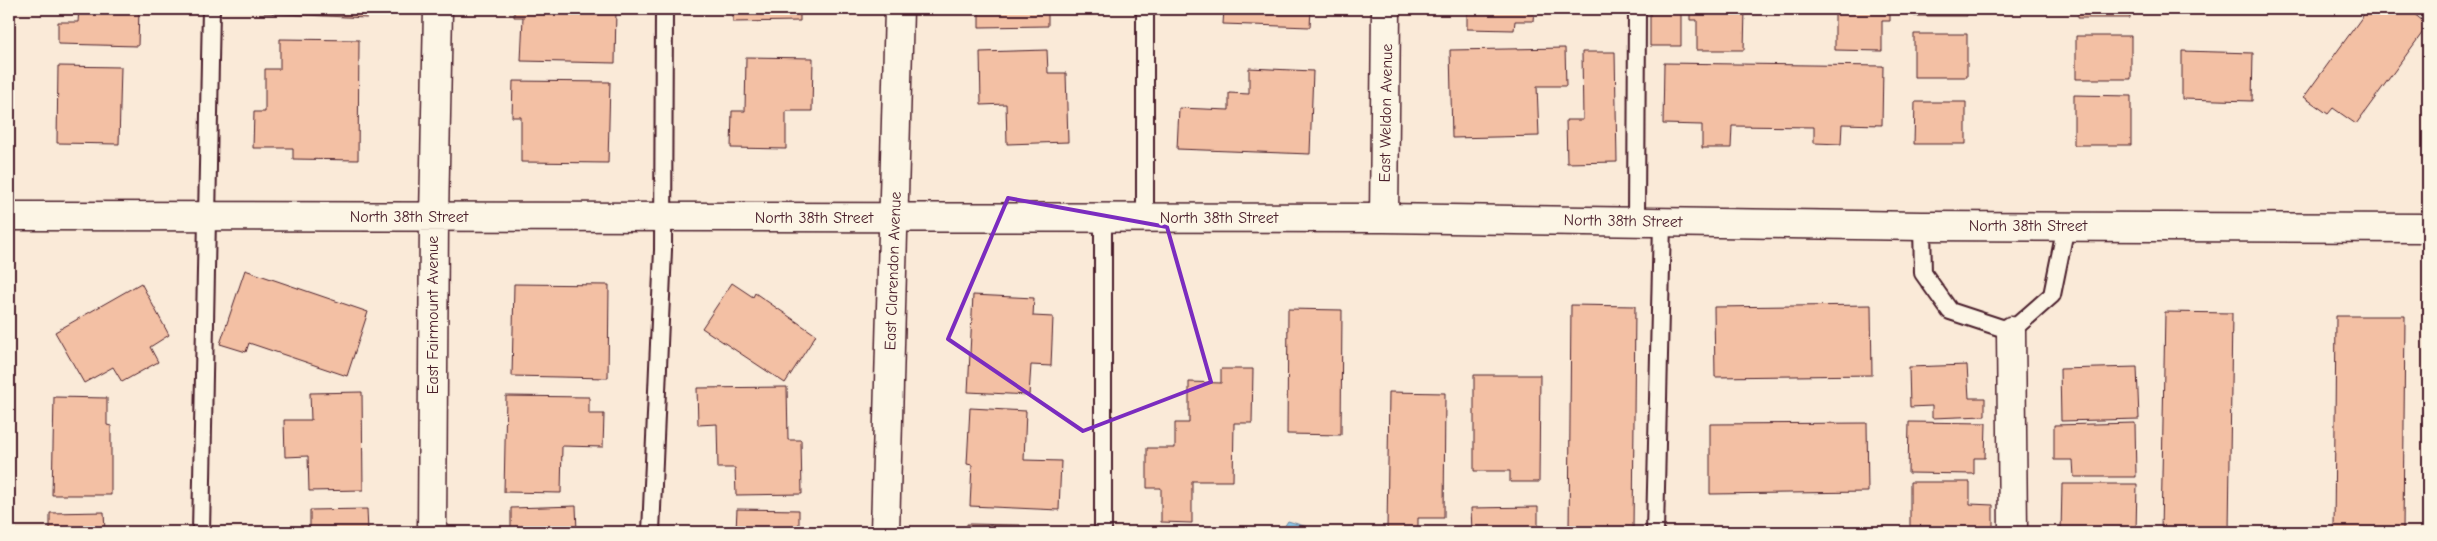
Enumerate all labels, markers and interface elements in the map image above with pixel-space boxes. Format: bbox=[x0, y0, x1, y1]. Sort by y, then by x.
street label: East Weldon Avenue bbox=[1376, 44, 1396, 182]
street label: East Clarendon Avenue bbox=[881, 191, 905, 351]
street label: North 38th Street bbox=[350, 208, 469, 226]
street label: North 38th Street bbox=[755, 209, 874, 227]
street label: North 38th Street bbox=[1160, 209, 1279, 227]
street label: North 38th Street bbox=[1563, 211, 1683, 231]
street label: North 38th Street bbox=[1969, 217, 2088, 235]
street label: East Fairmount Avenue bbox=[424, 236, 442, 394]

